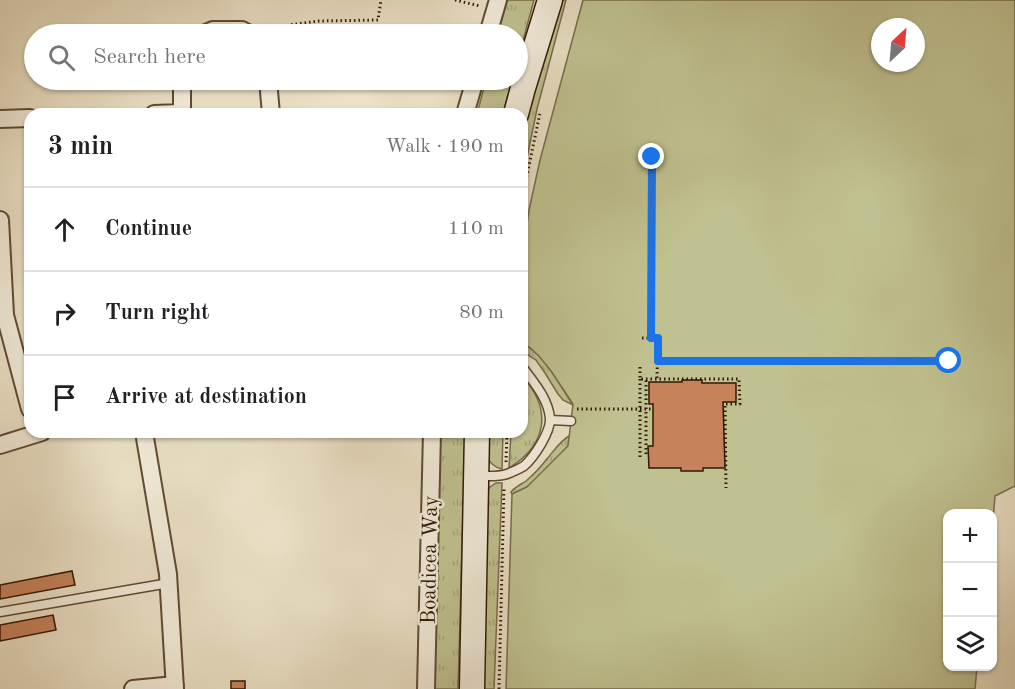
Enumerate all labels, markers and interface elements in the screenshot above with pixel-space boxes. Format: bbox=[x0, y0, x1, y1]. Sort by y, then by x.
north arrow bbox=[871, 18, 925, 72]
search box bbox=[24, 24, 528, 90]
icon: search bbox=[45, 41, 78, 74]
text: Search here bbox=[93, 46, 206, 68]
text: 3 min bbox=[48, 134, 113, 160]
text: Walk · 190 m bbox=[385, 137, 504, 157]
route end bbox=[638, 143, 664, 169]
icon: ahead bbox=[48, 213, 81, 246]
text: Continue bbox=[105, 218, 192, 240]
text: 110 m bbox=[448, 219, 504, 239]
icon: right bbox=[48, 297, 81, 330]
text: Turn right bbox=[105, 302, 209, 324]
text: 80 m bbox=[459, 303, 504, 323]
route start bbox=[935, 347, 961, 373]
icon: arrive bbox=[48, 381, 81, 414]
text: Arrive at destination bbox=[105, 386, 307, 408]
street label: Boadicea Way bbox=[419, 495, 442, 625]
map controls bbox=[943, 509, 997, 671]
button: + bbox=[943, 509, 997, 563]
button: − bbox=[943, 563, 997, 617]
button: layers bbox=[943, 617, 997, 671]

